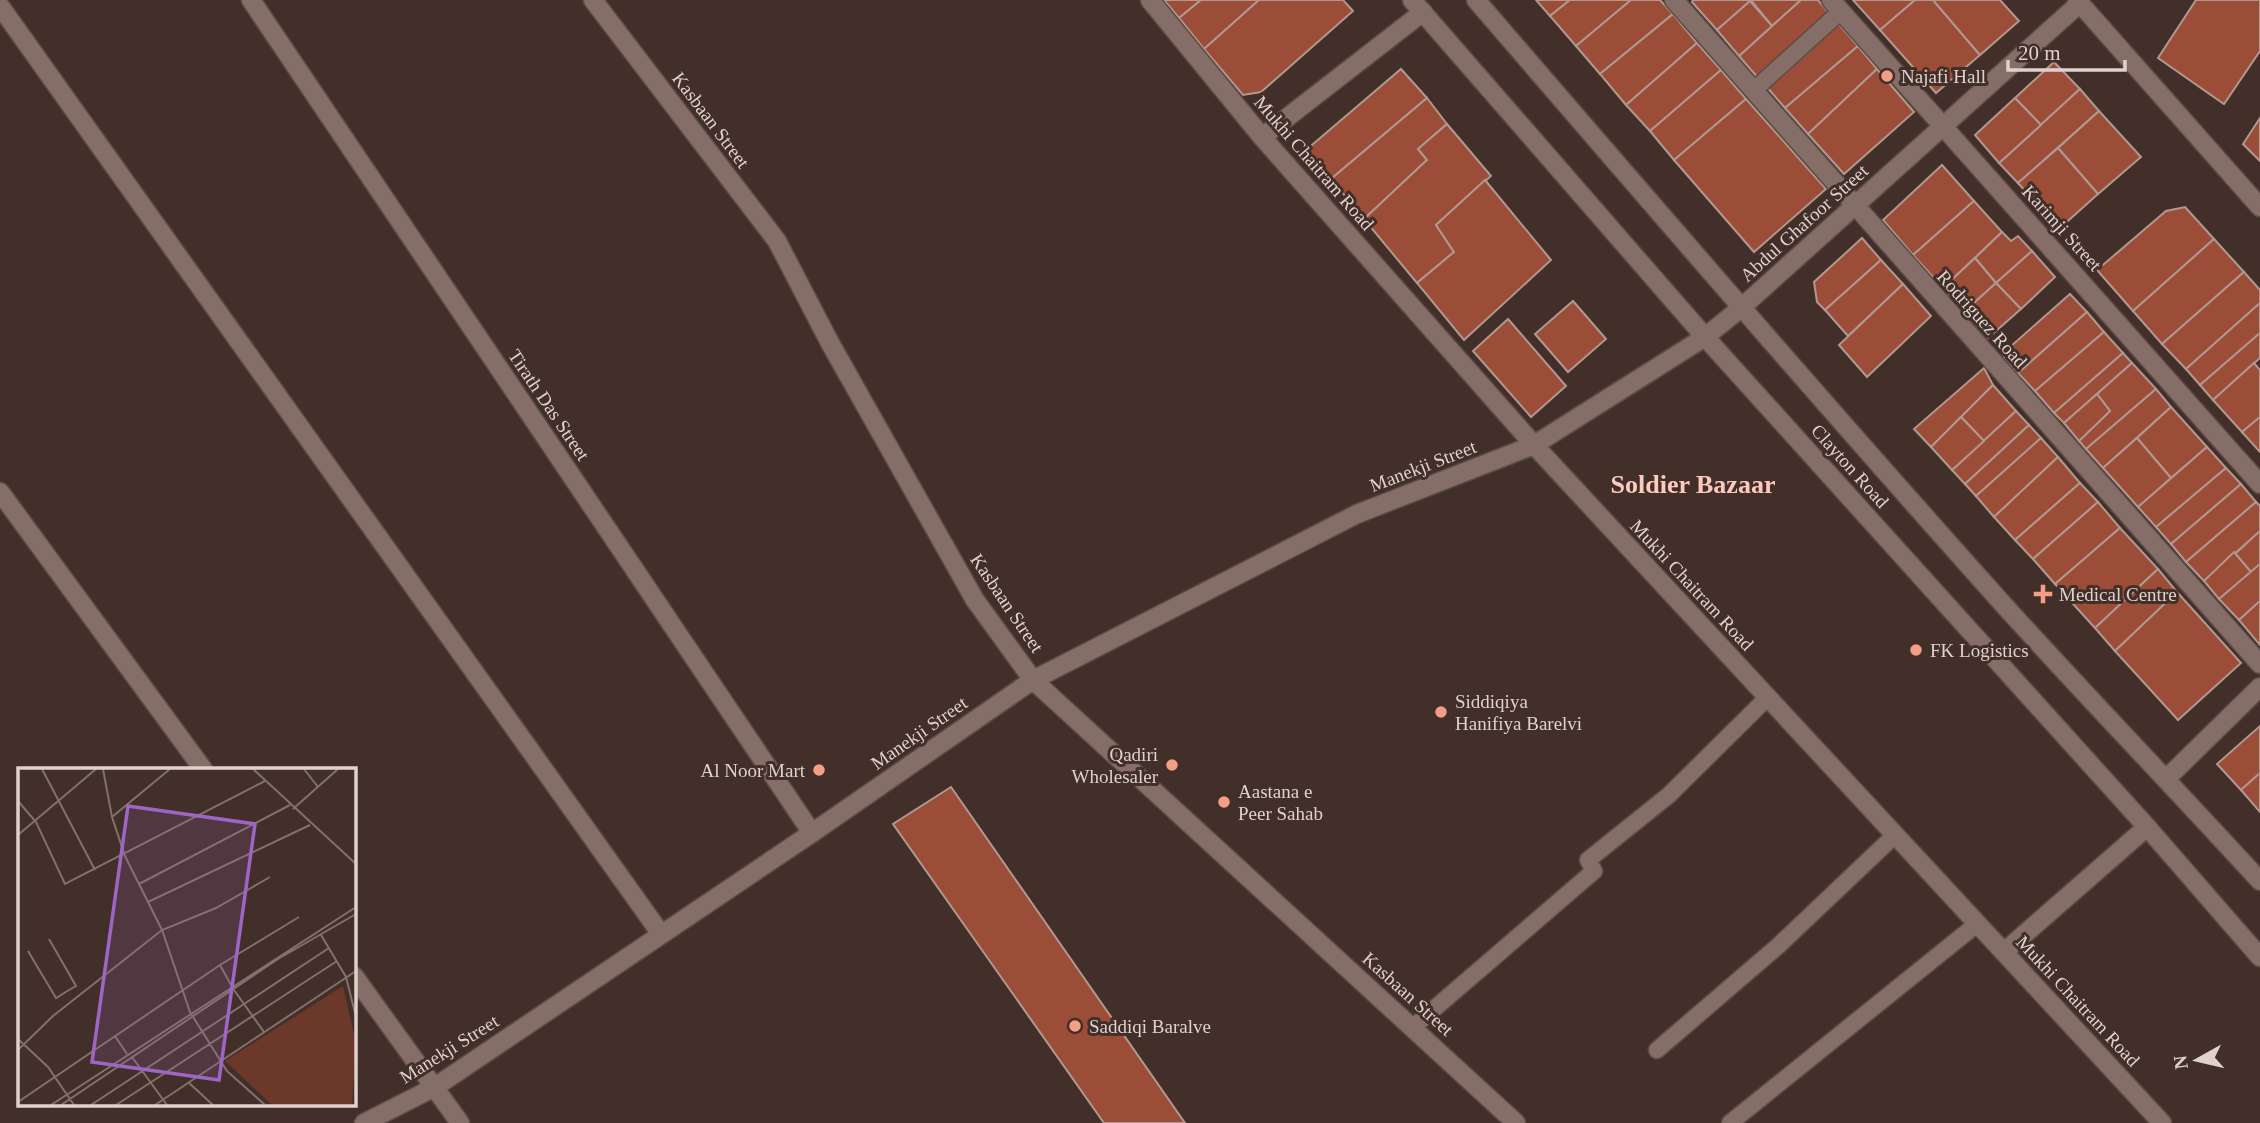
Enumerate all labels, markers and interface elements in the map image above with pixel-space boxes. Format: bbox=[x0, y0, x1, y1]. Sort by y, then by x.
scale bar bbox=[2008, 28, 2125, 72]
text: 20 m bbox=[2018, 41, 2061, 65]
place label: Najafi Hall bbox=[1901, 66, 1986, 87]
street label: Kasbaan Street bbox=[668, 68, 754, 173]
marker: Najafi Hall bbox=[1879, 68, 1895, 84]
street label: Mukhi Chaitram Road bbox=[1250, 92, 1378, 235]
street label: Abdul Ghafoor Street bbox=[1736, 160, 1873, 286]
street label: Karimji Street bbox=[2018, 181, 2106, 276]
street label: Rodriguez Road bbox=[1933, 266, 2032, 372]
street label: Tirath Das Street bbox=[504, 346, 594, 465]
street label: Clayton Road bbox=[1807, 420, 1893, 512]
street label: Manekji Street bbox=[1367, 436, 1480, 496]
district label: Soldier Bazaar bbox=[1611, 470, 1775, 499]
street label: Mukhi Chaitram Road bbox=[1626, 515, 1758, 655]
street label: Kasbaan Street bbox=[966, 550, 1048, 657]
marker: Medical Centre bbox=[2033, 584, 2053, 604]
place label: Medical Centre bbox=[2059, 584, 2177, 605]
place label: FK Logistics bbox=[1930, 640, 2029, 661]
marker: FK Logistics bbox=[1908, 642, 1924, 658]
place label: Siddiqiya Hanifiya Barelvi bbox=[1455, 691, 1582, 734]
street label: Manekji Street bbox=[867, 692, 972, 774]
marker: Siddiqiya Hanifiya Barelvi bbox=[1433, 704, 1449, 720]
place label: Qadiri Wholesaler bbox=[1071, 744, 1159, 787]
marker: Qadiri Wholesaler bbox=[1164, 757, 1180, 773]
place label: Al Noor Mart bbox=[701, 760, 806, 781]
marker: Al Noor Mart bbox=[811, 762, 827, 778]
inset map bbox=[18, 768, 355, 1106]
place label: Aastana e Peer Sahab bbox=[1238, 781, 1323, 824]
marker: Aastana e Peer Sahab bbox=[1216, 794, 1232, 810]
street label: Mukhi Chaitram Road bbox=[2012, 931, 2144, 1071]
street label: Kasbaan Street bbox=[1358, 948, 1458, 1041]
street label: Manekji Street bbox=[396, 1010, 503, 1088]
place label: Saddiqi Baralve bbox=[1089, 1016, 1211, 1037]
marker: Saddiqi Baralve bbox=[1067, 1018, 1083, 1034]
north arrow bbox=[2162, 1025, 2232, 1095]
text: N bbox=[2169, 1054, 2192, 1071]

